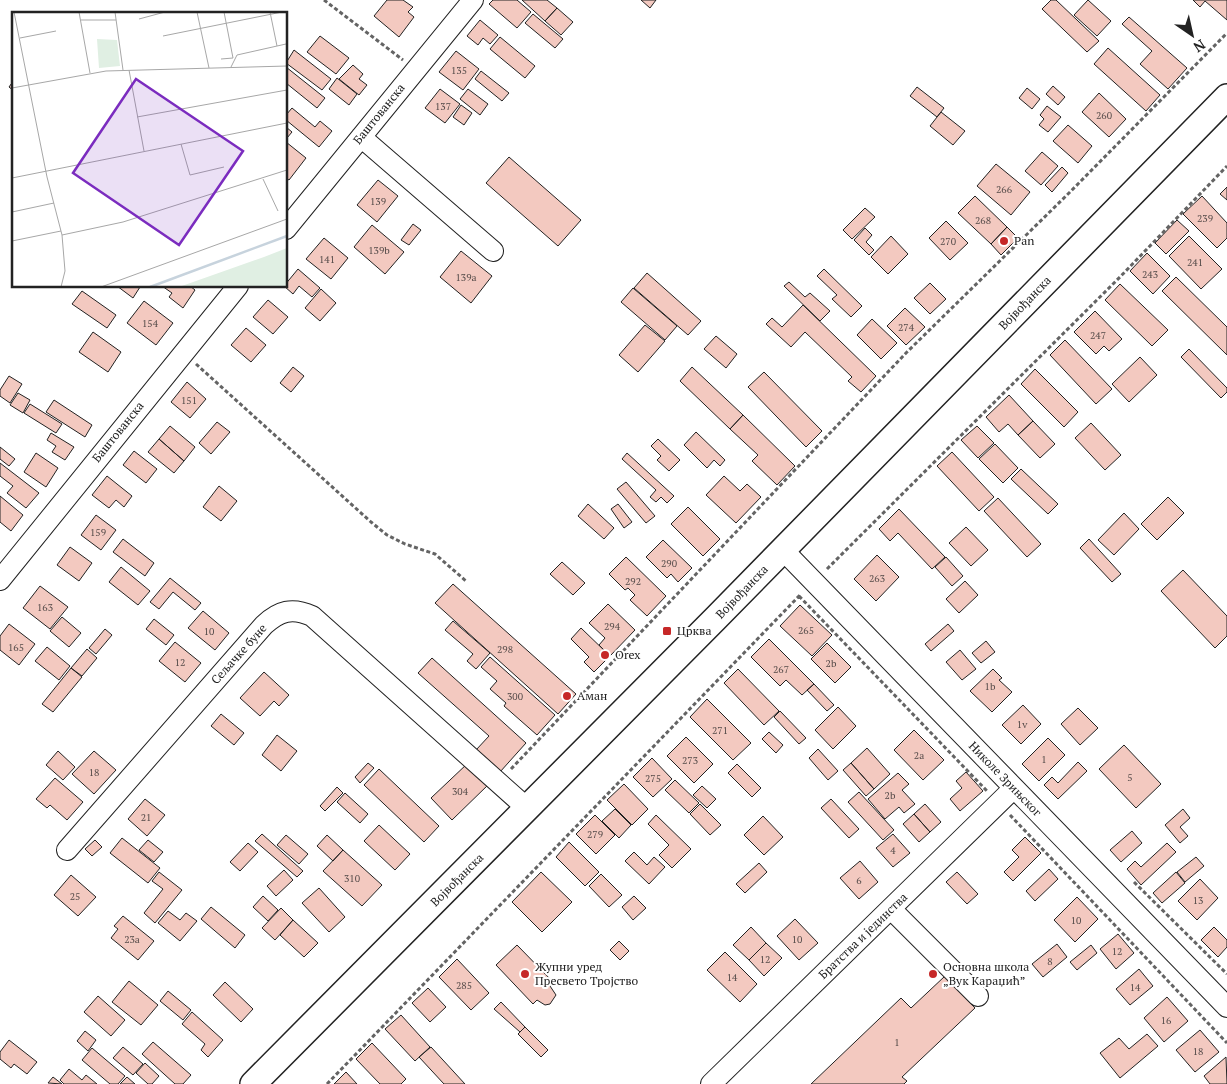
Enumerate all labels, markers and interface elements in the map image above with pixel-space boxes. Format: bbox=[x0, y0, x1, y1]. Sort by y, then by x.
north arrow bbox=[1167, 10, 1217, 60]
inset map bbox=[12, 12, 288, 288]
text: N bbox=[1190, 35, 1209, 57]
house number: 135 bbox=[451, 64, 467, 77]
street label: Баштованска bbox=[350, 80, 408, 147]
house number: 137 bbox=[435, 100, 451, 113]
house number: 260 bbox=[1096, 109, 1112, 122]
house number: 266 bbox=[996, 183, 1013, 196]
house number: 139 bbox=[370, 195, 386, 208]
house number: 239 bbox=[1197, 212, 1213, 225]
house number: 268 bbox=[975, 214, 991, 227]
place label: Pan bbox=[1014, 233, 1034, 248]
house number: 270 bbox=[940, 235, 956, 248]
marker: Pan bbox=[998, 235, 1010, 247]
house number: 139b bbox=[368, 244, 390, 257]
house number: 141 bbox=[319, 253, 335, 266]
house number: 241 bbox=[1187, 256, 1203, 269]
house number: 243 bbox=[1142, 268, 1158, 281]
house number: 139a bbox=[455, 271, 477, 284]
street label: Војвођанска bbox=[995, 273, 1054, 333]
house number: 154 bbox=[142, 317, 159, 330]
house number: 274 bbox=[898, 321, 915, 334]
house number: 247 bbox=[1090, 329, 1106, 342]
house number: 151 bbox=[181, 394, 197, 407]
street label: Баштованска bbox=[89, 398, 147, 465]
house number: 159 bbox=[90, 526, 106, 539]
house number: 290 bbox=[661, 557, 677, 570]
street label: Војвођанска bbox=[712, 562, 771, 622]
house number: 263 bbox=[869, 572, 885, 585]
house number: 292 bbox=[625, 575, 641, 588]
house number: 163 bbox=[37, 601, 53, 614]
street label: Сељачке буне bbox=[208, 620, 270, 687]
house number: 294 bbox=[604, 620, 621, 633]
place label: Црква bbox=[677, 623, 711, 638]
house number: 265 bbox=[798, 624, 814, 637]
house number: 10 bbox=[204, 625, 214, 638]
marker: Црква bbox=[661, 625, 673, 637]
house number: 165 bbox=[8, 641, 24, 654]
house number: 298 bbox=[497, 643, 513, 656]
place label: Orex bbox=[615, 647, 641, 662]
marker: Orex bbox=[599, 649, 611, 661]
house number: 12 bbox=[175, 656, 185, 669]
house number: 2b bbox=[826, 657, 837, 670]
house number: 267 bbox=[773, 663, 789, 676]
house number: 1b bbox=[985, 680, 996, 693]
place label: Аман bbox=[577, 688, 607, 703]
house number: 300 bbox=[507, 690, 523, 703]
marker: Аман bbox=[561, 690, 573, 702]
house number: 1v bbox=[1017, 718, 1028, 731]
house number: 271 bbox=[712, 724, 728, 737]
street label: Николе Зрињског bbox=[966, 738, 1045, 819]
house number: 2a bbox=[914, 749, 924, 762]
house number: 1 bbox=[1041, 753, 1047, 766]
house number: 273 bbox=[682, 754, 698, 767]
house number: 18 bbox=[89, 766, 99, 779]
house number: 5 bbox=[1127, 771, 1133, 784]
house number: 275 bbox=[645, 772, 661, 785]
house number: 304 bbox=[452, 785, 469, 798]
house number: 2b bbox=[885, 789, 896, 802]
house number: 21 bbox=[141, 811, 151, 824]
house number: 279 bbox=[587, 828, 603, 841]
house number: 4 bbox=[890, 844, 896, 857]
street label: Војвођанска bbox=[427, 850, 486, 909]
house number: 310 bbox=[344, 872, 360, 885]
house number: 6 bbox=[856, 874, 862, 887]
street label: Братства и јединства bbox=[815, 889, 910, 982]
house number: 25 bbox=[70, 890, 80, 903]
house number: 13 bbox=[1193, 894, 1203, 907]
house number: 10 bbox=[1071, 914, 1081, 927]
house number: 23a bbox=[124, 933, 140, 946]
house number: 10 bbox=[792, 933, 802, 946]
house number: 12 bbox=[1112, 945, 1122, 958]
house number: 12 bbox=[760, 953, 770, 966]
house number: 8 bbox=[1047, 955, 1053, 968]
place label: Жупни уред Пресвето Тројство bbox=[535, 959, 639, 988]
place label: Основна школа „Вук Караџић” bbox=[943, 959, 1029, 988]
marker: Жупни уред Пресвето Тројство bbox=[519, 968, 531, 980]
marker: Основна школа „Вук Караџић” bbox=[927, 968, 939, 980]
house number: 14 bbox=[727, 971, 738, 984]
house number: 285 bbox=[456, 979, 472, 992]
house number: 14 bbox=[1130, 981, 1141, 994]
house number: 16 bbox=[1161, 1014, 1172, 1027]
house number: 1 bbox=[894, 1036, 900, 1049]
house number: 18 bbox=[1193, 1045, 1203, 1058]

